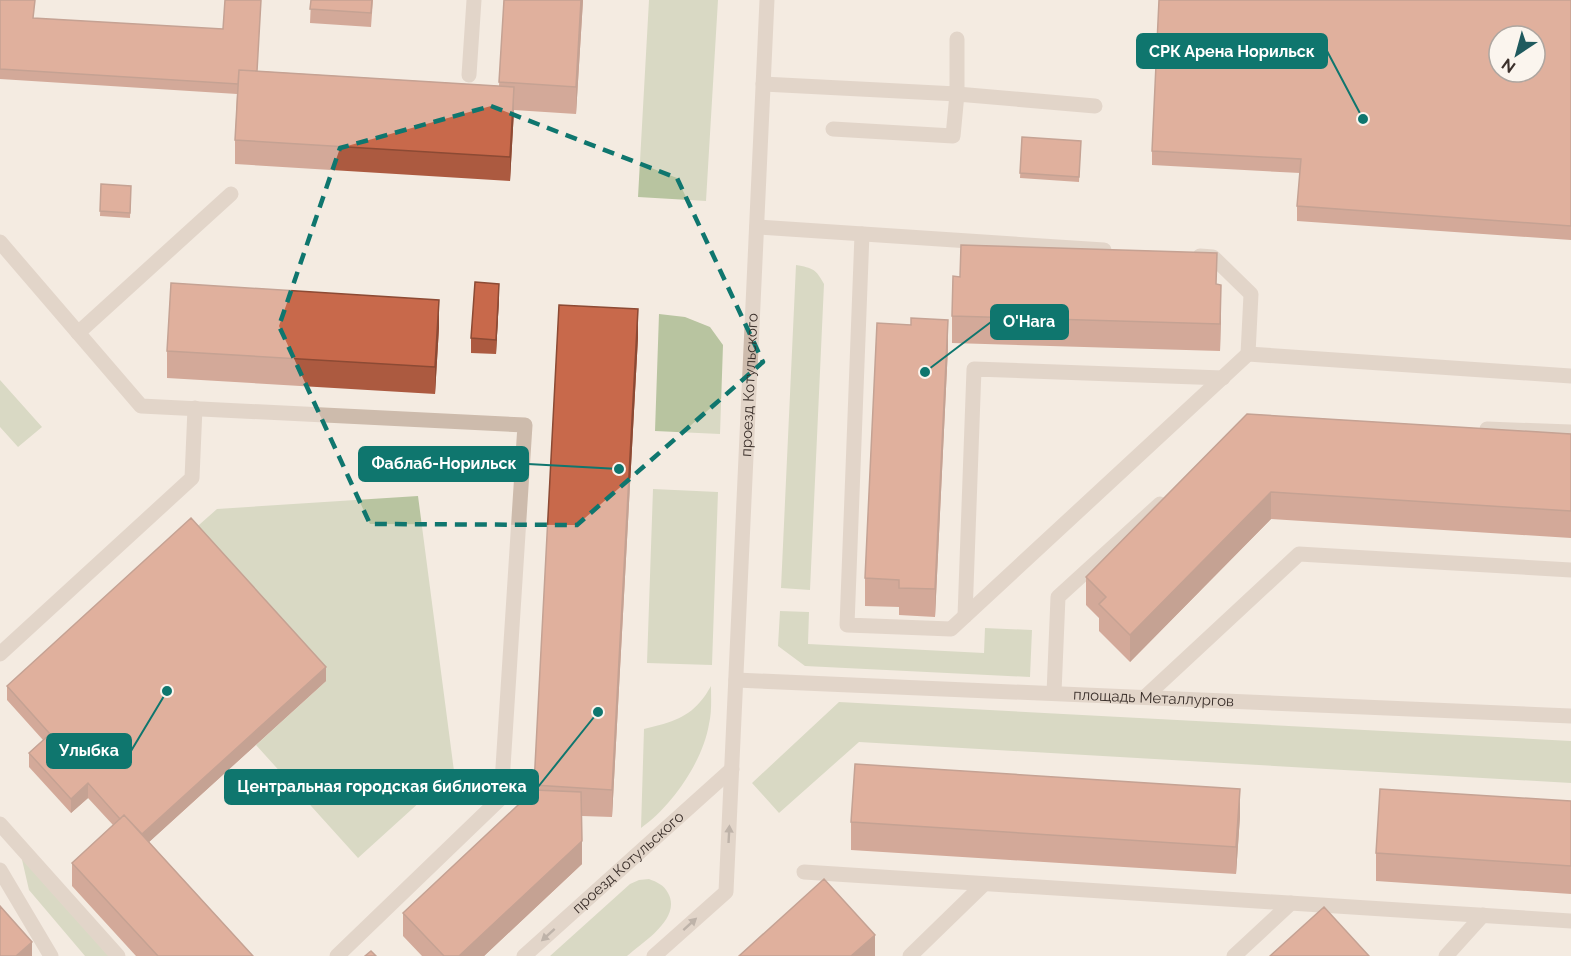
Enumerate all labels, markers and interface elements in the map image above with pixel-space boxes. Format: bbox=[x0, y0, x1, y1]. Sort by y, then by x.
north arrow bbox=[1487, 24, 1547, 84]
callout: СРК Арена Норильск bbox=[1137, 34, 1327, 68]
text: СРК Арена Норильск bbox=[1149, 42, 1315, 61]
text: N bbox=[1498, 54, 1519, 77]
callout: O'Hara bbox=[991, 305, 1068, 339]
text: O'Hara bbox=[1003, 312, 1055, 331]
street label: проезд Котульского bbox=[737, 313, 762, 457]
callout: Фаблаб-Норильск bbox=[359, 447, 528, 481]
text: Фаблаб-Норильск bbox=[371, 454, 517, 473]
street label: площадь Металлургов bbox=[1073, 686, 1234, 710]
callout: Улыбка bbox=[47, 734, 131, 768]
text: Улыбка bbox=[58, 741, 119, 760]
callout: Центральная городская библиотека bbox=[225, 770, 538, 804]
text: Центральная городская библиотека bbox=[237, 777, 527, 796]
street label: проезд Котульского bbox=[569, 808, 688, 917]
one-way arrow bbox=[724, 824, 733, 843]
one-way arrow bbox=[682, 918, 697, 931]
one-way arrow bbox=[541, 928, 556, 941]

